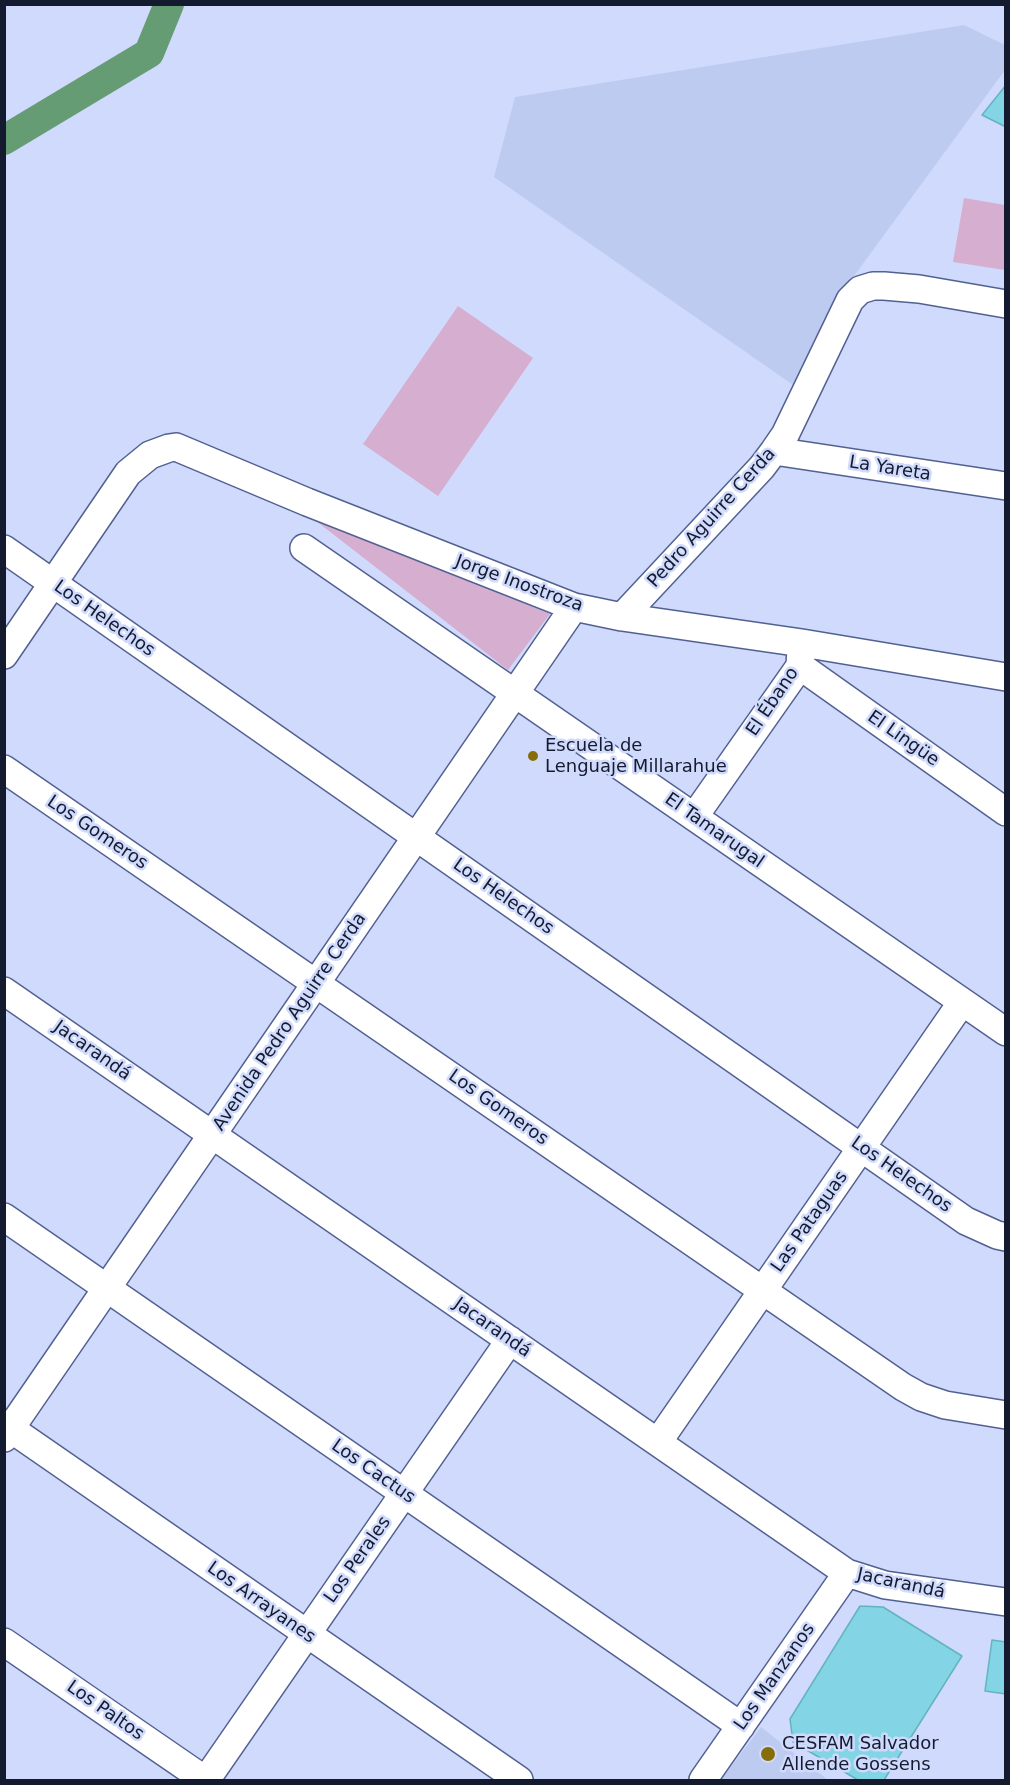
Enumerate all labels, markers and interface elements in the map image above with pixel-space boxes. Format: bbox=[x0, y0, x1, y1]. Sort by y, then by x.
street label: Pedro Aguirre Cerda bbox=[644, 444, 780, 592]
street label: La Yareta bbox=[848, 452, 932, 486]
street label: Jorge Inostroza bbox=[452, 551, 586, 617]
street label: Los Helechos bbox=[49, 576, 159, 662]
street label: El Ébano bbox=[742, 663, 804, 741]
street label: El Lingüe bbox=[863, 707, 943, 771]
place label: Escuela de Lenguaje Millarahue bbox=[545, 735, 727, 777]
marker: Escuela de Lenguaje Millarahue bbox=[526, 749, 540, 763]
street label: El Tamarugal bbox=[660, 789, 768, 873]
street label: Los Gomeros bbox=[43, 791, 151, 875]
street label: Los Helechos bbox=[448, 854, 558, 940]
street label: Avenida Pedro Aguirre Cerda bbox=[209, 909, 371, 1135]
street label: Jacarandá bbox=[49, 1016, 135, 1086]
street label: Los Gomeros bbox=[444, 1066, 552, 1150]
street label: Los Helechos bbox=[846, 1132, 956, 1218]
street label: Las Pataguas bbox=[767, 1167, 853, 1277]
street label: Jacarandá bbox=[449, 1293, 535, 1363]
street label: Los Cactus bbox=[327, 1435, 419, 1509]
street label: Los Perales bbox=[320, 1512, 396, 1608]
street label: Los Arrayanes bbox=[203, 1558, 319, 1648]
street label: Jacarandá bbox=[855, 1564, 947, 1604]
street label: Los Manzanos bbox=[730, 1619, 820, 1735]
street label: Los Paltos bbox=[62, 1677, 148, 1745]
place label: CESFAM Salvador Allende Gossens bbox=[782, 1733, 939, 1776]
marker: CESFAM Salvador Allende Gossens bbox=[759, 1745, 777, 1763]

